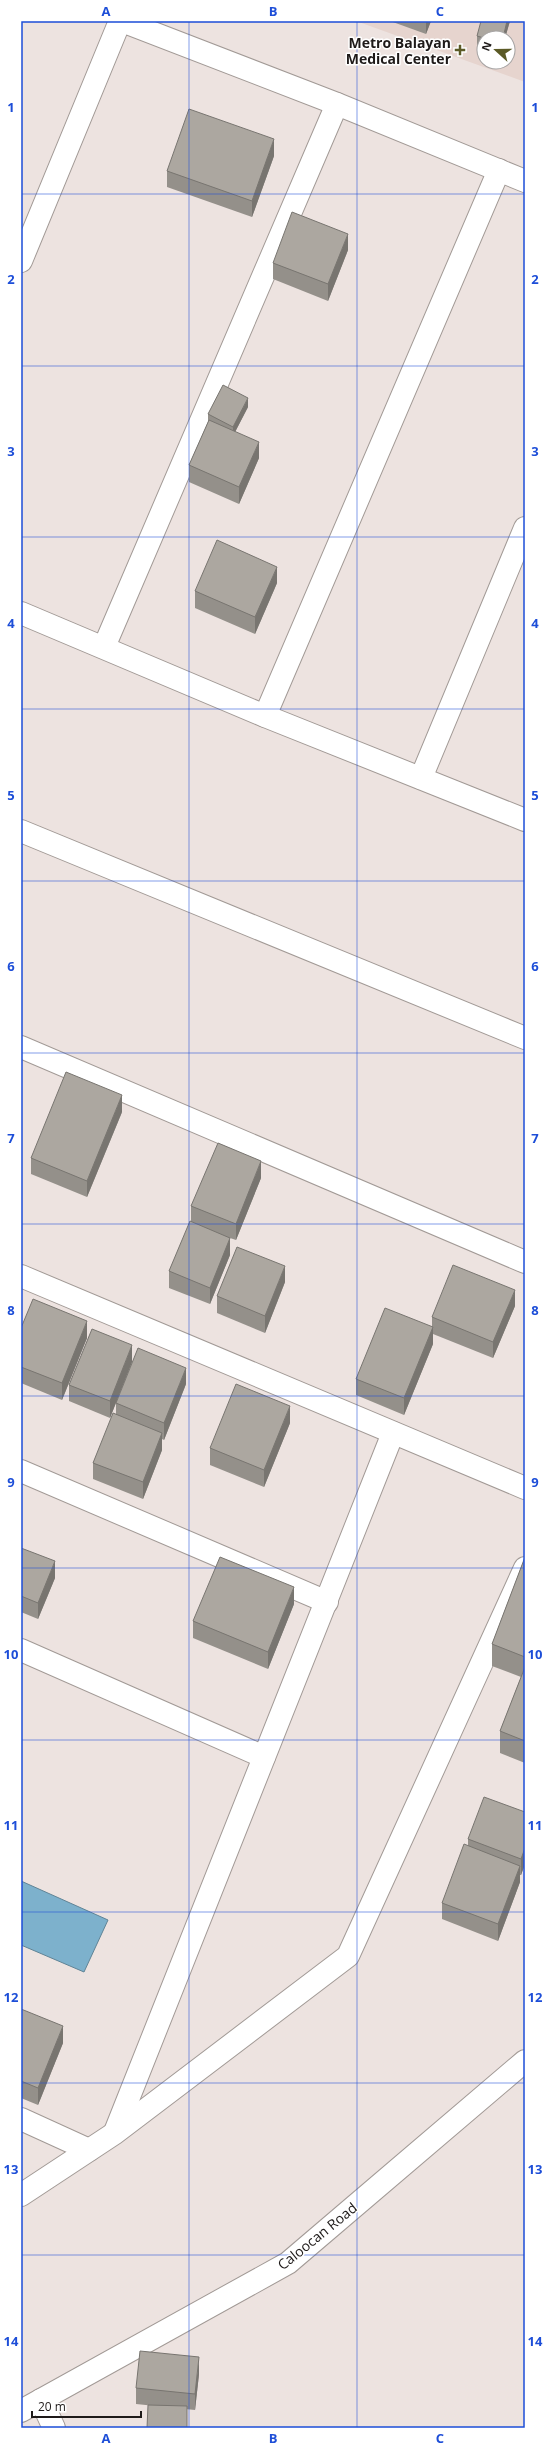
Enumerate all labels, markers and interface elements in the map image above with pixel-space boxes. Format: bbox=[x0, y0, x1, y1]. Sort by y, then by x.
text: A bbox=[102, 2, 111, 20]
text: B bbox=[269, 2, 278, 20]
text: C bbox=[436, 2, 444, 20]
north arrow bbox=[476, 30, 516, 70]
place label: Metro Balayan Medical Center bbox=[346, 33, 452, 68]
text: N bbox=[478, 39, 495, 53]
marker: Metro Balayan Medical Center bbox=[454, 44, 466, 56]
text: 1 bbox=[7, 98, 15, 116]
text: 1 bbox=[531, 98, 539, 116]
text: 2 bbox=[7, 270, 15, 288]
text: 2 bbox=[531, 270, 539, 288]
text: 3 bbox=[7, 442, 15, 460]
text: 3 bbox=[531, 442, 539, 460]
text: 4 bbox=[7, 614, 15, 632]
text: 4 bbox=[531, 614, 539, 632]
text: 5 bbox=[7, 786, 15, 804]
text: 5 bbox=[531, 786, 539, 804]
text: 6 bbox=[7, 957, 15, 975]
text: 6 bbox=[531, 957, 539, 975]
text: 7 bbox=[7, 1129, 15, 1147]
text: 7 bbox=[531, 1129, 539, 1147]
text: 8 bbox=[7, 1301, 15, 1319]
text: 8 bbox=[531, 1301, 539, 1319]
text: 9 bbox=[7, 1473, 15, 1491]
text: 9 bbox=[531, 1473, 539, 1491]
text: 10 bbox=[4, 1645, 18, 1663]
text: 10 bbox=[528, 1645, 542, 1663]
text: 11 bbox=[4, 1816, 18, 1834]
text: 11 bbox=[528, 1816, 542, 1834]
text: 12 bbox=[4, 1988, 19, 2006]
text: 12 bbox=[528, 1988, 543, 2006]
text: 13 bbox=[4, 2160, 18, 2178]
text: 13 bbox=[528, 2160, 542, 2178]
street label: Caloocan Road bbox=[273, 2198, 361, 2274]
text: 14 bbox=[4, 2332, 19, 2350]
text: 14 bbox=[528, 2332, 543, 2350]
scale bar bbox=[32, 2393, 141, 2419]
text: 20 m bbox=[38, 2398, 66, 2415]
text: A bbox=[102, 2429, 111, 2447]
text: B bbox=[269, 2429, 278, 2447]
text: C bbox=[436, 2429, 444, 2447]

